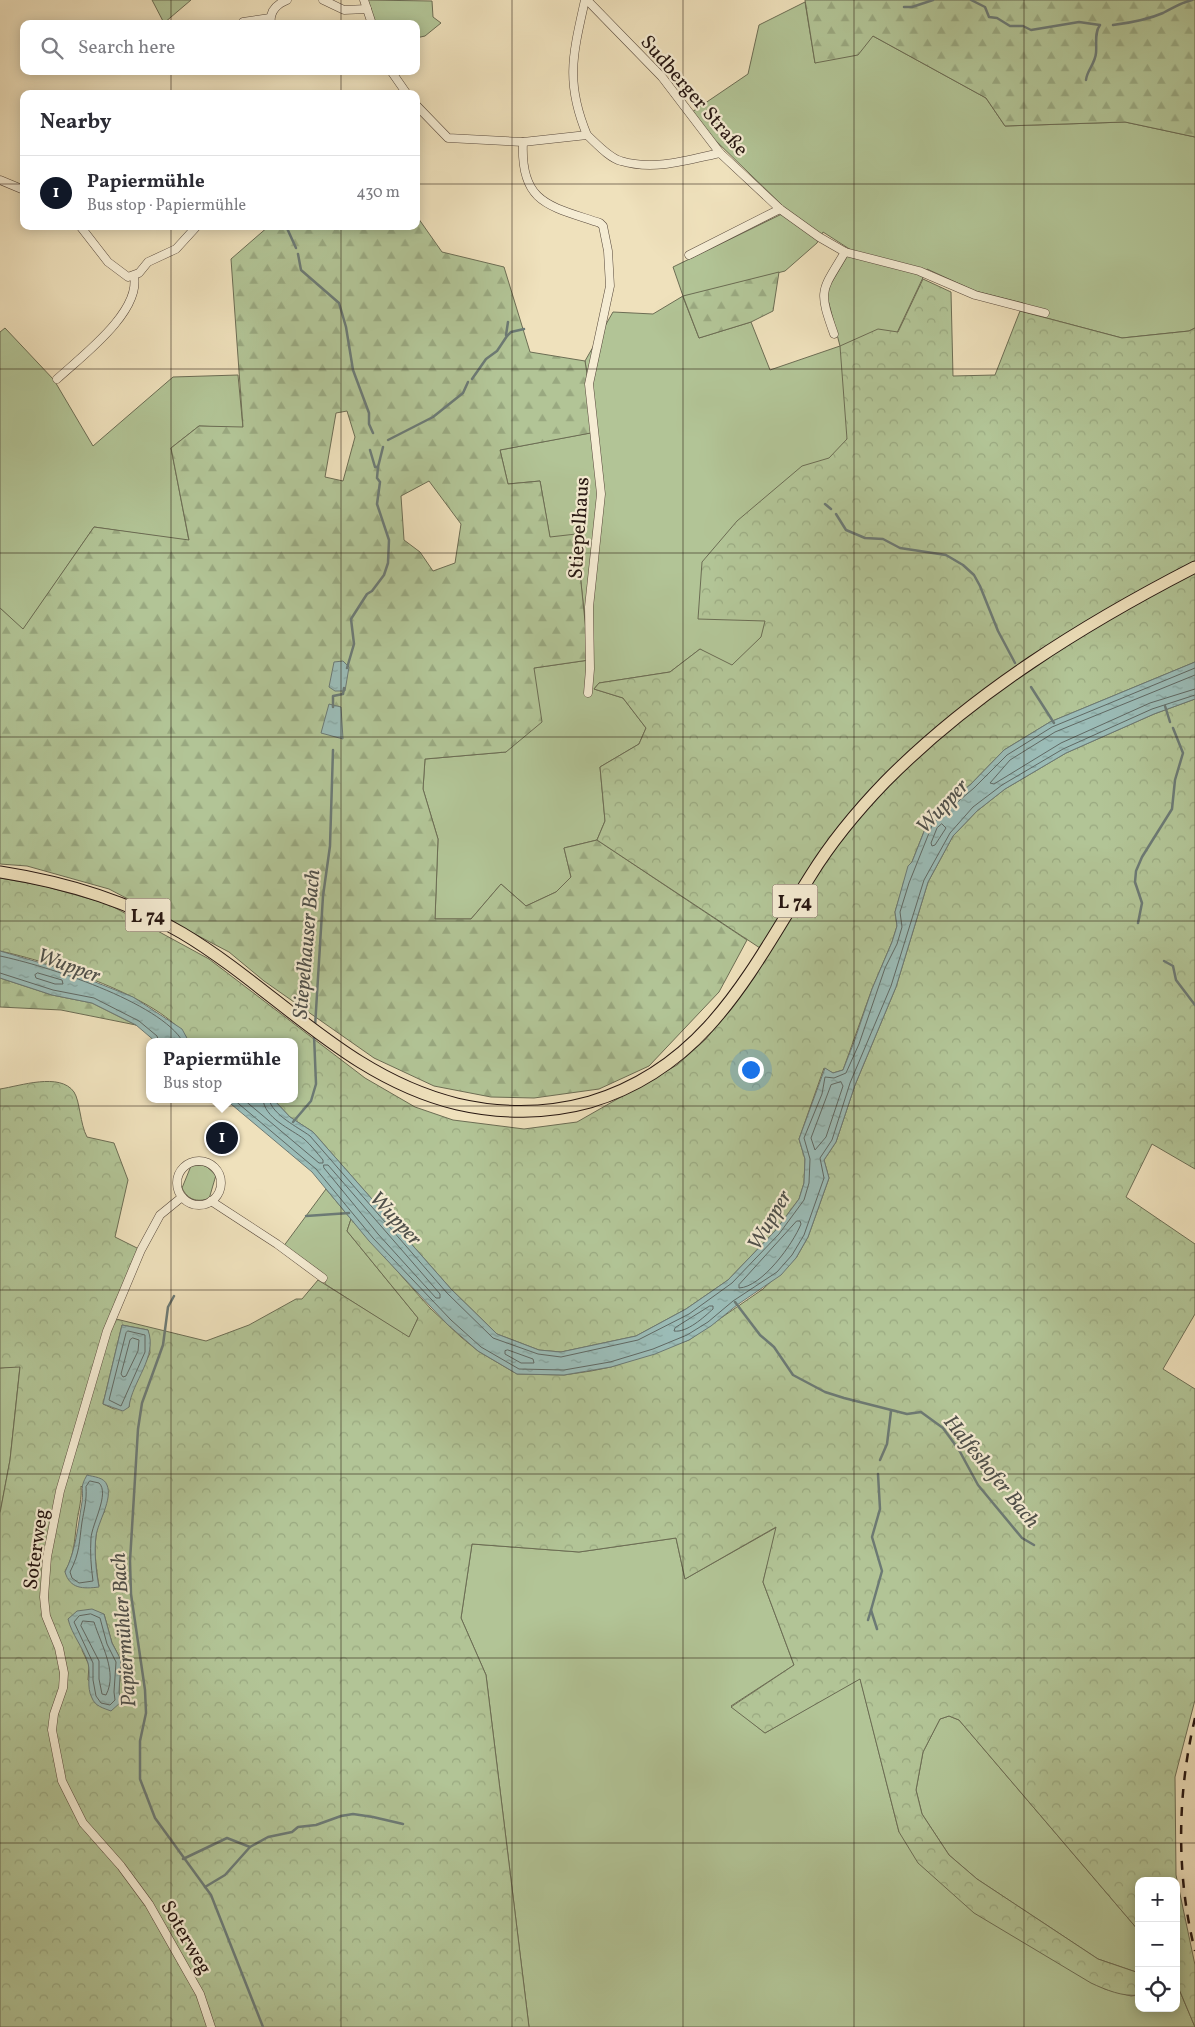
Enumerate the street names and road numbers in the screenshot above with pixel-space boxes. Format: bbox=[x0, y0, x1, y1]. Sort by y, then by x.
street label: Sudberger Straße bbox=[633, 30, 754, 163]
street label: Stiepelhaus bbox=[562, 476, 598, 580]
road number: L 74 bbox=[772, 884, 818, 918]
road number: L 74 bbox=[126, 898, 170, 932]
street label: Soterweg bbox=[17, 1507, 57, 1592]
street label: Soterweg bbox=[153, 1896, 218, 1980]

